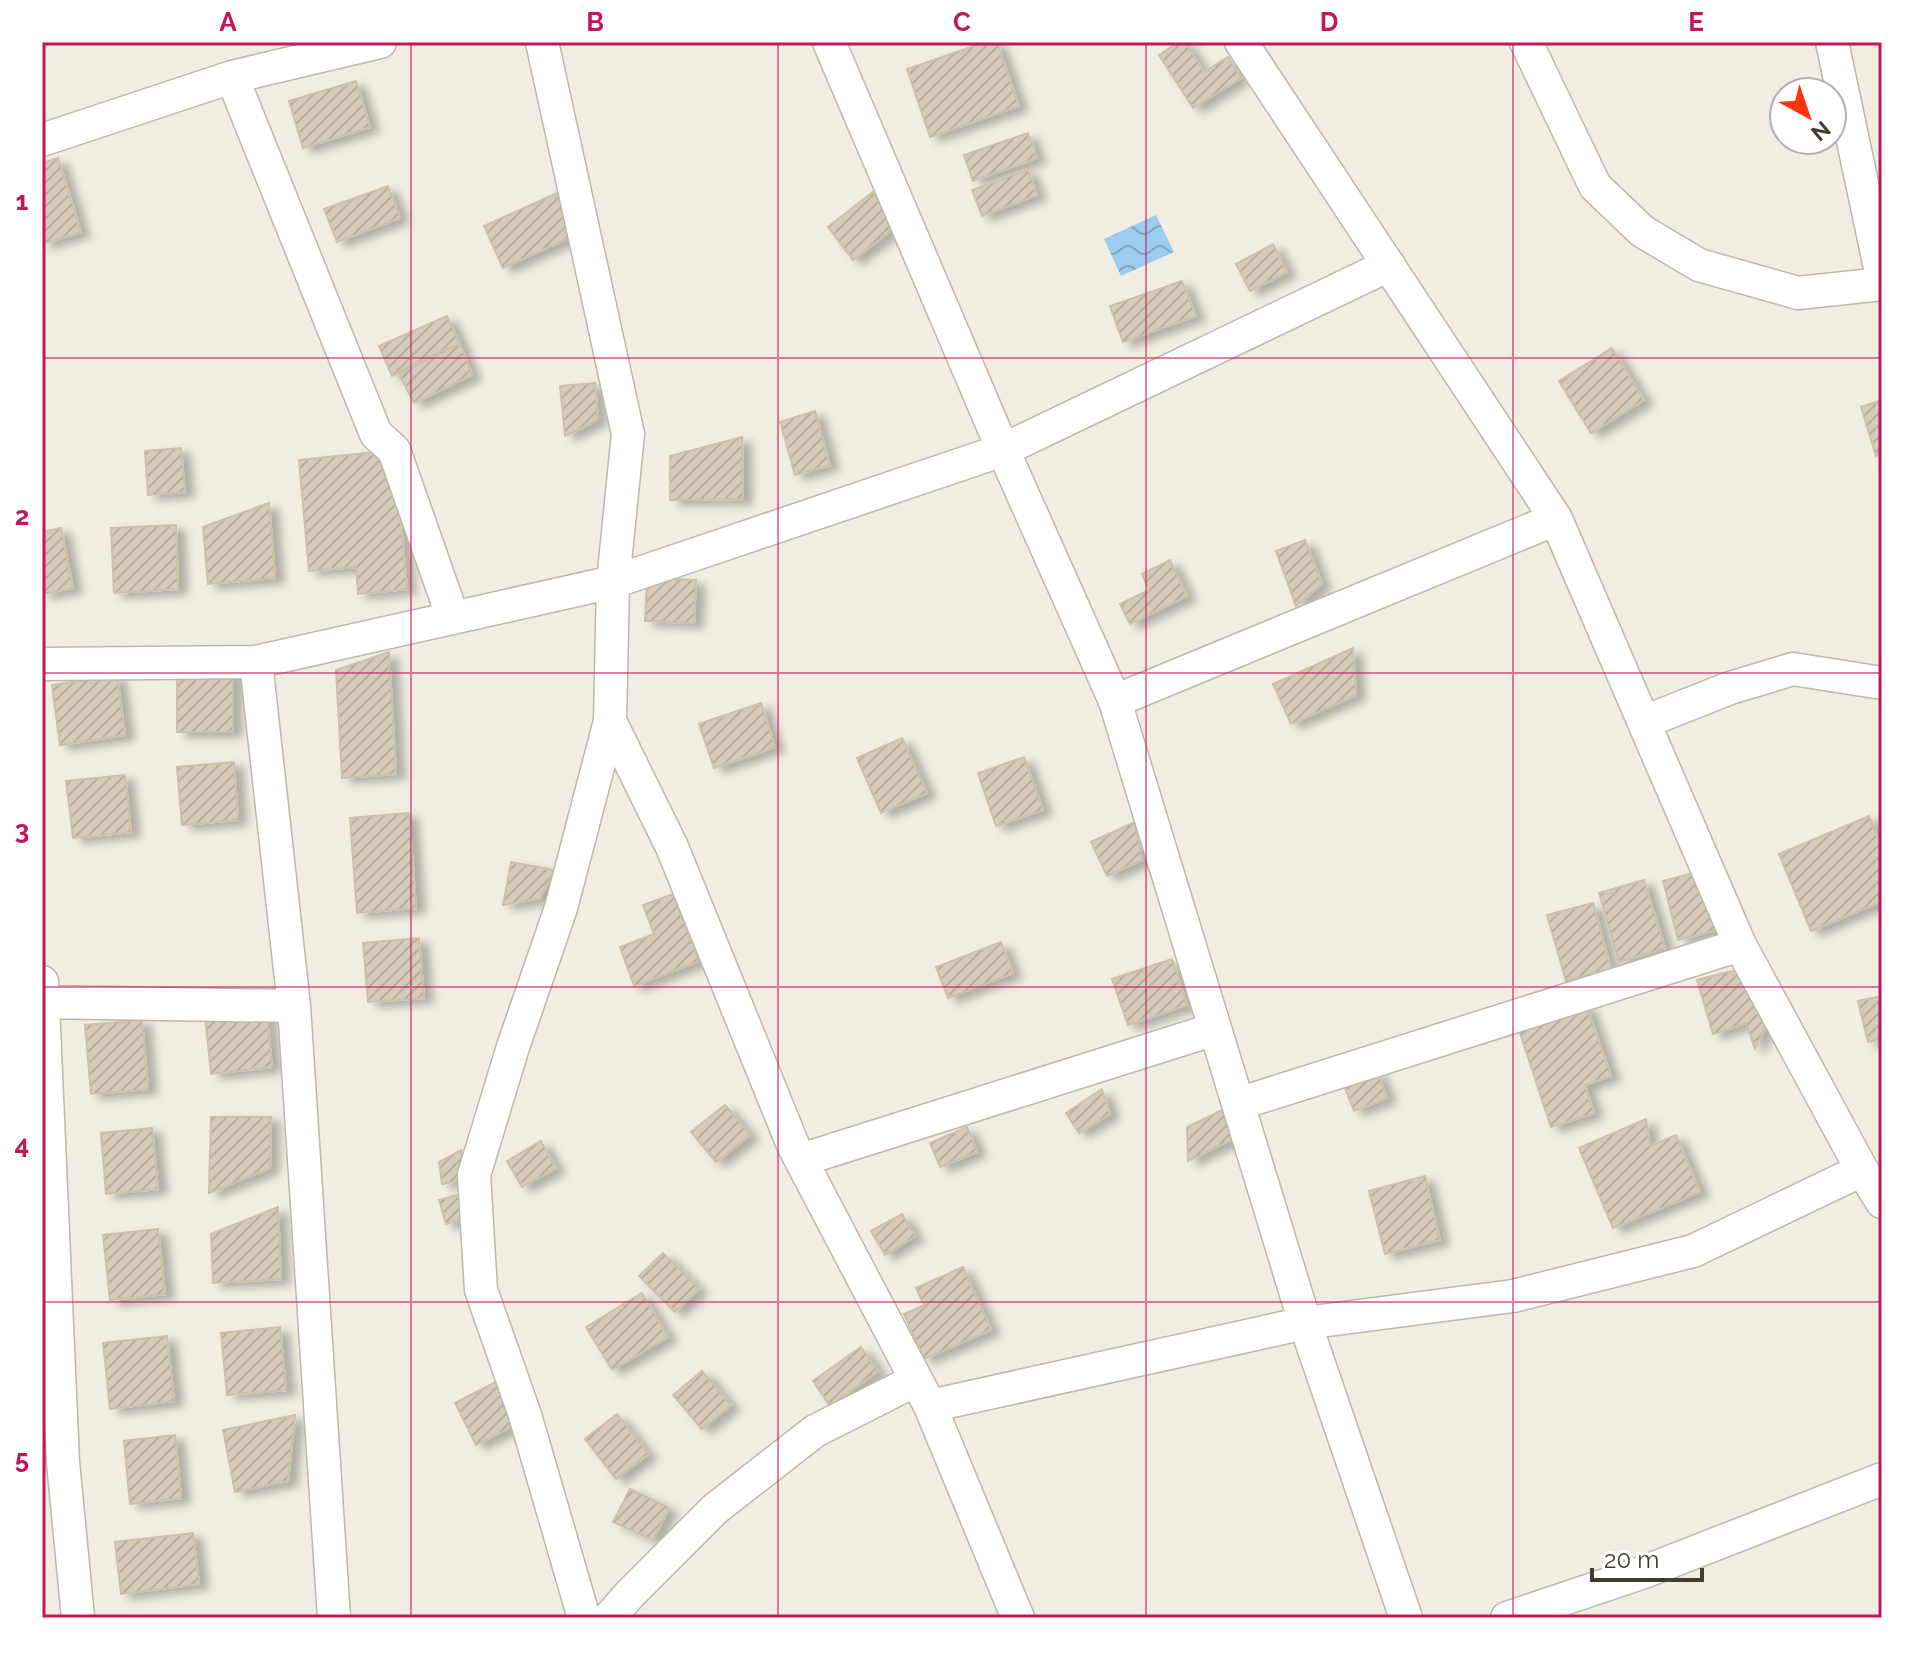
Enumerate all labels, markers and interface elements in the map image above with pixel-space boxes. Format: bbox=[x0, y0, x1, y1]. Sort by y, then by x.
text: A bbox=[219, 7, 237, 37]
text: B bbox=[586, 7, 604, 37]
text: C bbox=[953, 7, 971, 37]
text: D bbox=[1320, 7, 1338, 37]
text: E bbox=[1688, 7, 1704, 37]
north arrow bbox=[1768, 76, 1848, 156]
text: N bbox=[1806, 116, 1836, 147]
text: 1 bbox=[16, 186, 29, 216]
text: 2 bbox=[15, 501, 29, 531]
text: 3 bbox=[15, 815, 29, 845]
text: 4 bbox=[15, 1130, 29, 1160]
text: 5 bbox=[15, 1444, 29, 1474]
scale bar bbox=[1592, 1532, 1702, 1582]
text: 20 m bbox=[1604, 1545, 1659, 1574]

